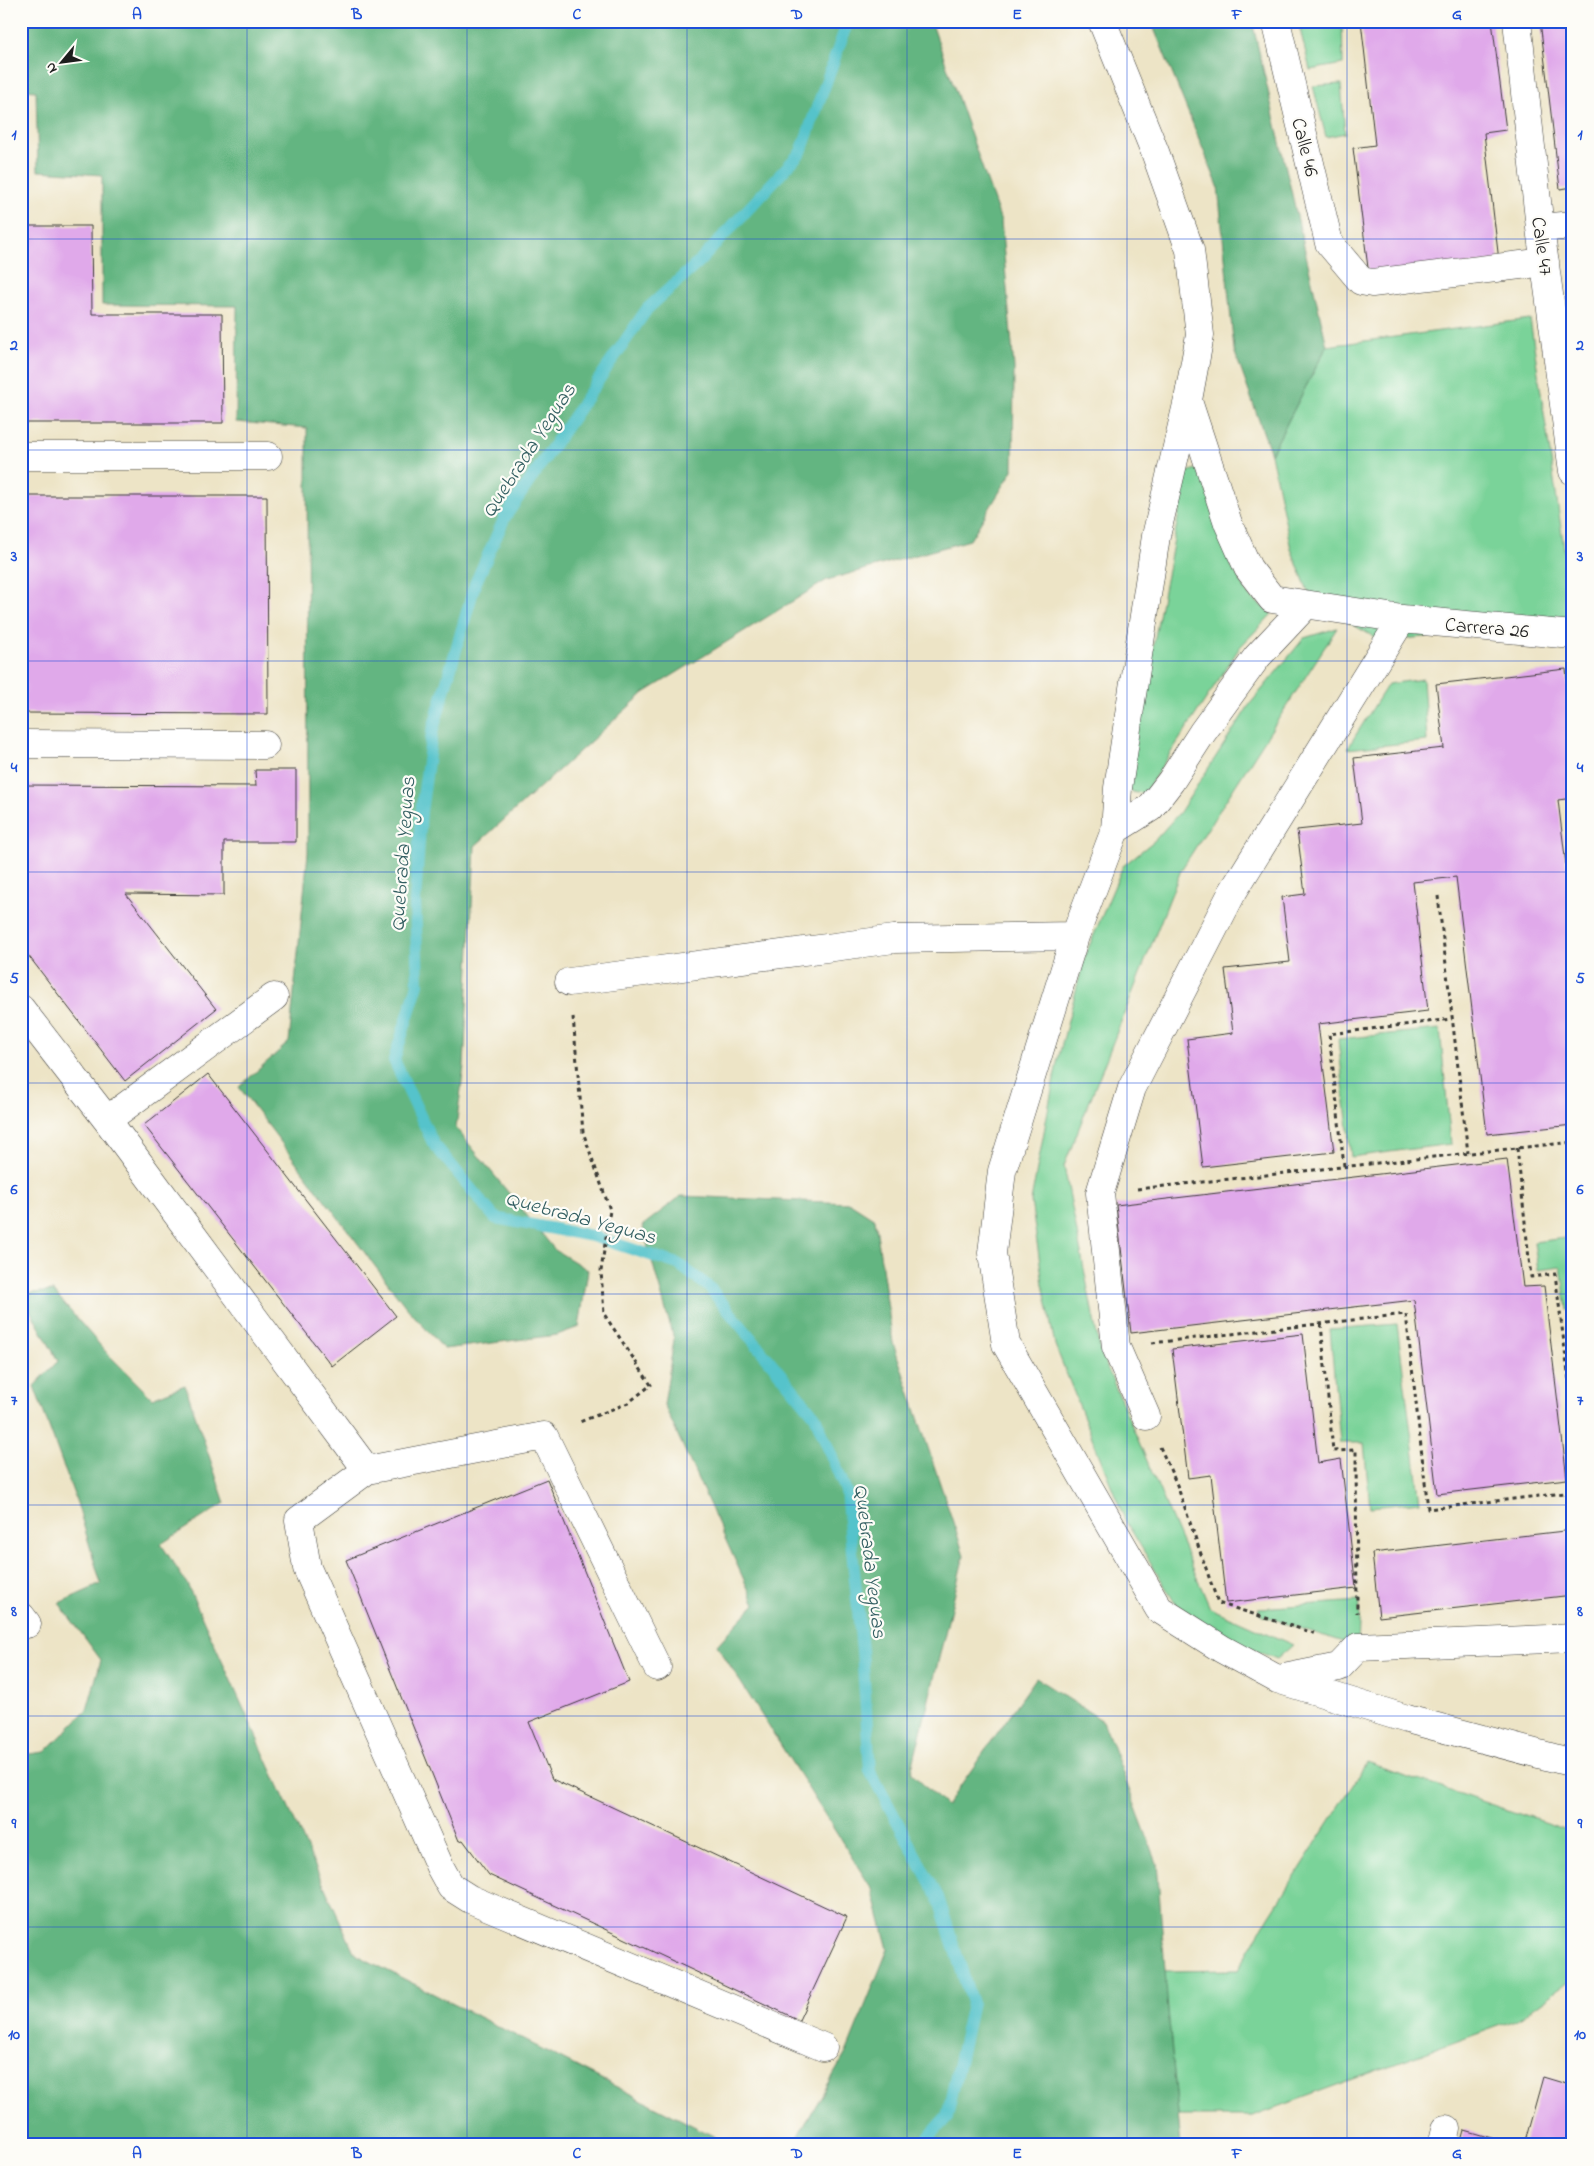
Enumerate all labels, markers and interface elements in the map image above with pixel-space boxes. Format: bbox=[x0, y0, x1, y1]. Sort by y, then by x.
text: A bbox=[132, 3, 142, 27]
text: B bbox=[351, 3, 363, 27]
text: C bbox=[573, 3, 582, 27]
text: D bbox=[790, 3, 803, 27]
text: E bbox=[1012, 3, 1022, 27]
text: F bbox=[1231, 3, 1243, 27]
text: G bbox=[1452, 3, 1462, 27]
north arrow bbox=[38, 38, 88, 88]
text: N bbox=[40, 58, 63, 77]
street label: Calle 46 bbox=[1282, 115, 1325, 180]
text: 1 bbox=[11, 123, 17, 147]
text: 1 bbox=[1577, 123, 1583, 147]
street label: Calle 47 bbox=[1522, 215, 1559, 278]
text: 2 bbox=[9, 334, 18, 358]
text: 2 bbox=[1575, 334, 1584, 358]
water label: Quebrada Yeguas bbox=[475, 378, 585, 525]
text: 3 bbox=[10, 545, 18, 569]
text: 3 bbox=[1576, 545, 1584, 569]
street label: Carrera 26 bbox=[1444, 611, 1530, 648]
text: 4 bbox=[10, 756, 18, 780]
text: 4 bbox=[1576, 756, 1584, 780]
water label: Quebrada Yeguas bbox=[384, 776, 425, 932]
text: 5 bbox=[9, 967, 19, 991]
text: 5 bbox=[1575, 967, 1585, 991]
text: 6 bbox=[9, 1178, 18, 1202]
text: 6 bbox=[1575, 1178, 1584, 1202]
water label: Quebrada Yeguas bbox=[502, 1184, 659, 1254]
text: 7 bbox=[11, 1389, 18, 1413]
text: 7 bbox=[1577, 1389, 1584, 1413]
water label: Quebrada Yeguas bbox=[844, 1483, 893, 1640]
text: 8 bbox=[10, 1600, 17, 1624]
text: 8 bbox=[1576, 1600, 1583, 1624]
text: 9 bbox=[11, 1812, 17, 1836]
text: 9 bbox=[1577, 1812, 1583, 1836]
text: 10 bbox=[8, 2023, 20, 2047]
text: 10 bbox=[1574, 2023, 1586, 2047]
text: A bbox=[132, 2142, 142, 2166]
text: B bbox=[351, 2142, 363, 2166]
text: C bbox=[573, 2142, 582, 2166]
text: D bbox=[790, 2142, 803, 2166]
text: E bbox=[1012, 2142, 1022, 2166]
text: F bbox=[1231, 2142, 1243, 2166]
text: G bbox=[1452, 2142, 1462, 2166]

